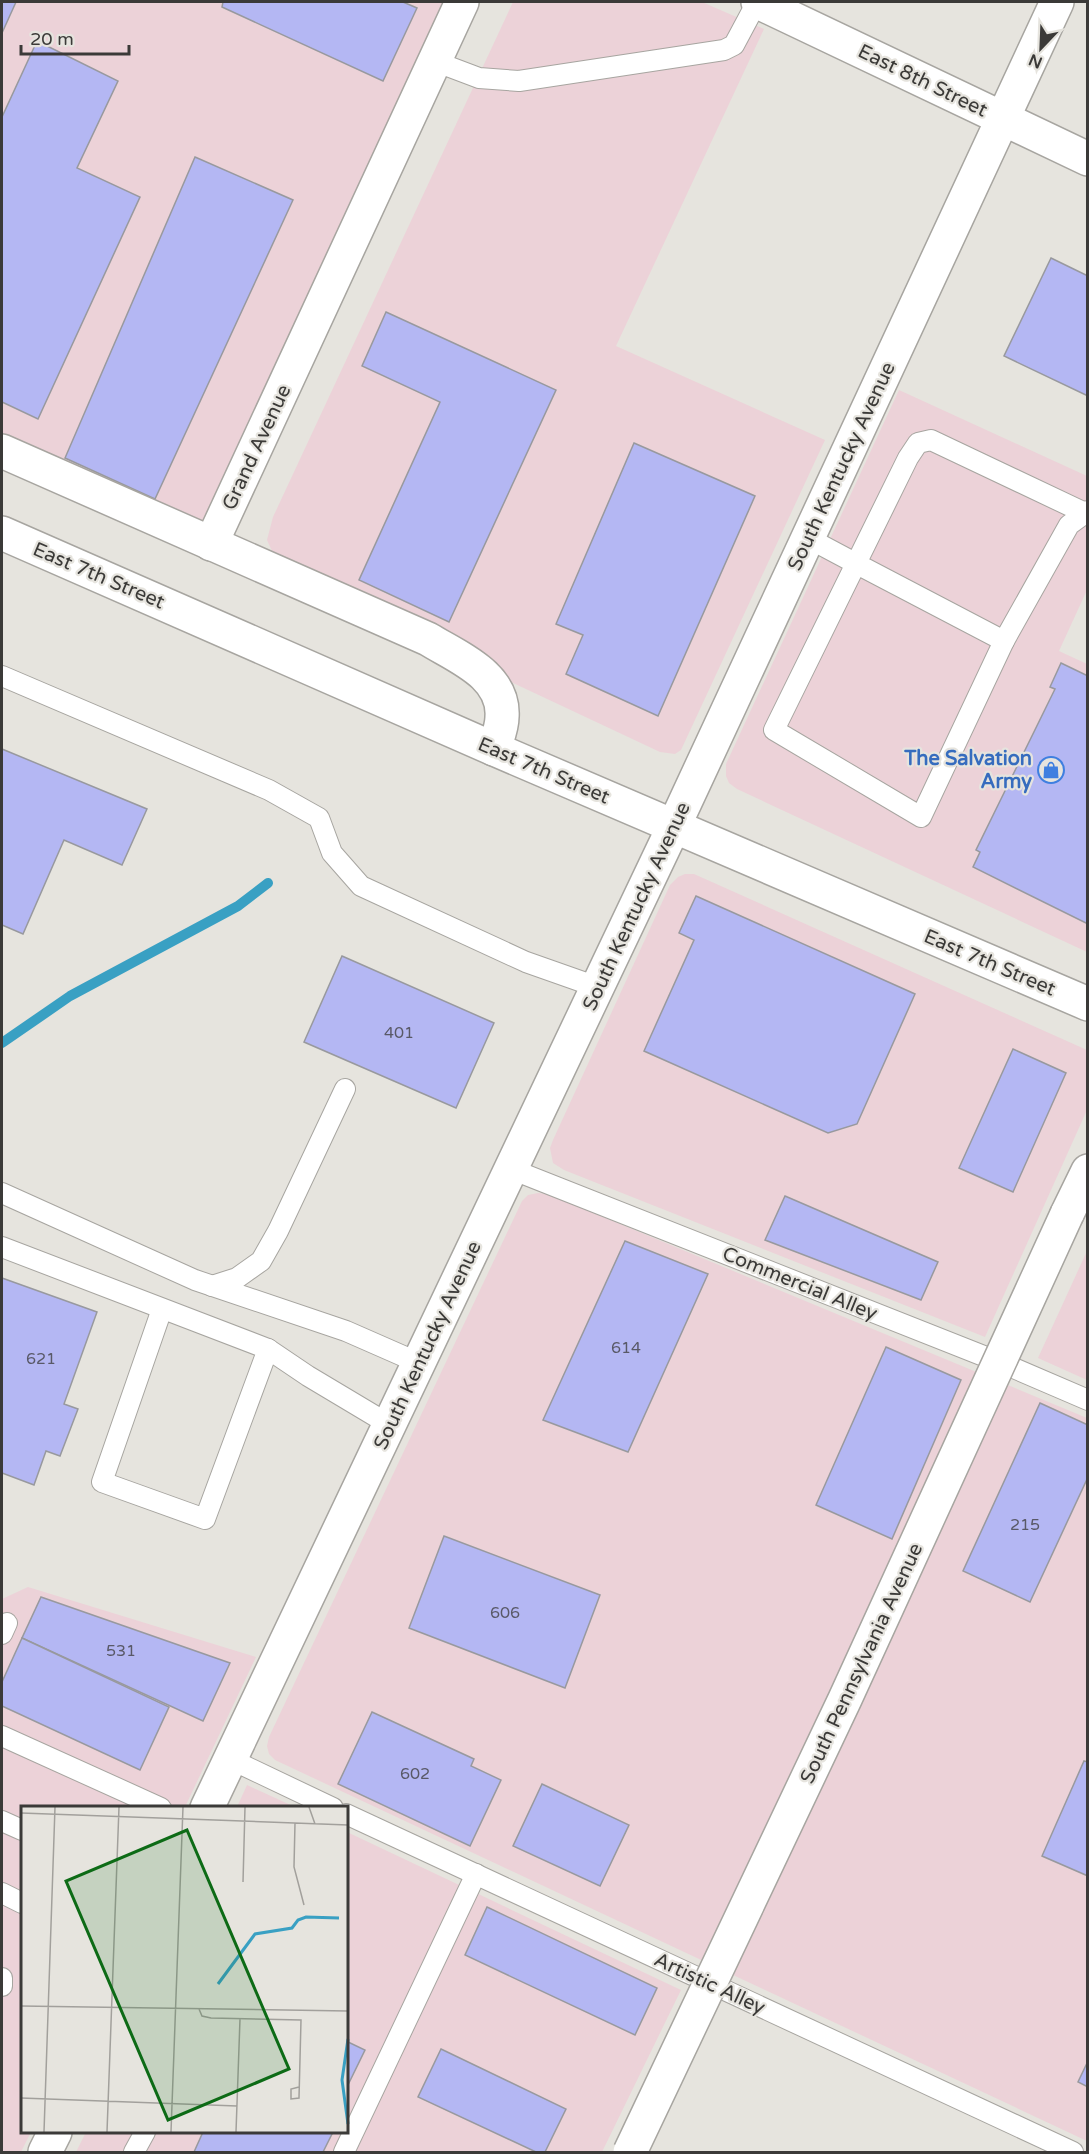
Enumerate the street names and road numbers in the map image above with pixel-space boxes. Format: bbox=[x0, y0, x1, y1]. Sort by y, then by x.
street label: East 8th Street bbox=[854, 39, 991, 123]
street label: South Kentucky Avenue bbox=[783, 358, 901, 574]
street label: Grand Avenue bbox=[217, 381, 296, 514]
street label: East 7th Street bbox=[29, 537, 169, 615]
street label: East 7th Street bbox=[474, 732, 614, 810]
street label: South Kentucky Avenue bbox=[578, 798, 696, 1014]
street label: East 7th Street bbox=[920, 924, 1060, 1002]
street label: South Kentucky Avenue bbox=[369, 1237, 487, 1453]
street label: Commercial Alley bbox=[719, 1242, 881, 1326]
street label: South Pennsylvania Avenue bbox=[796, 1539, 928, 1788]
street label: Artistic Alley bbox=[650, 1948, 769, 2020]

